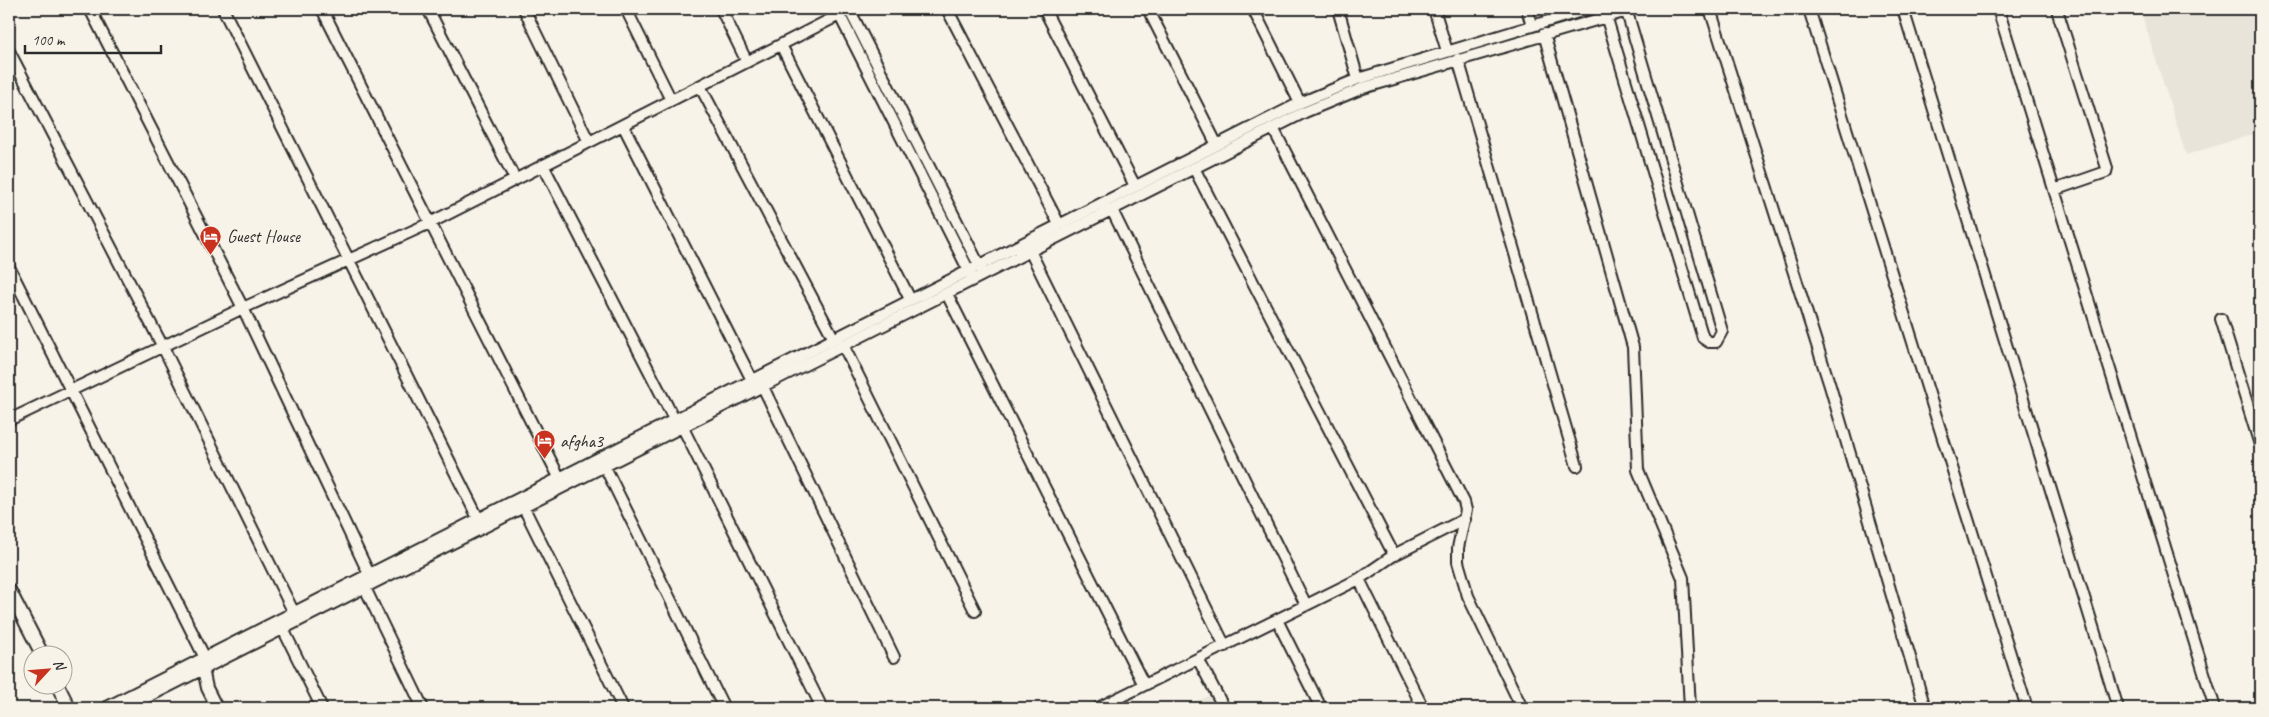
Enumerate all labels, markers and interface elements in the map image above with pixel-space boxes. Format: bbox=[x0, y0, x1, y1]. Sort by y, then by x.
scale bar bbox=[25, 22, 161, 54]
text: 100 m bbox=[32, 31, 66, 50]
hotel icon: Guest House bbox=[199, 224, 223, 255]
place label: Guest House bbox=[227, 225, 301, 247]
hotel icon: afgha3 bbox=[532, 429, 556, 460]
place label: afgha3 bbox=[560, 430, 605, 452]
north arrow bbox=[22, 644, 72, 694]
text: N bbox=[50, 657, 70, 674]

